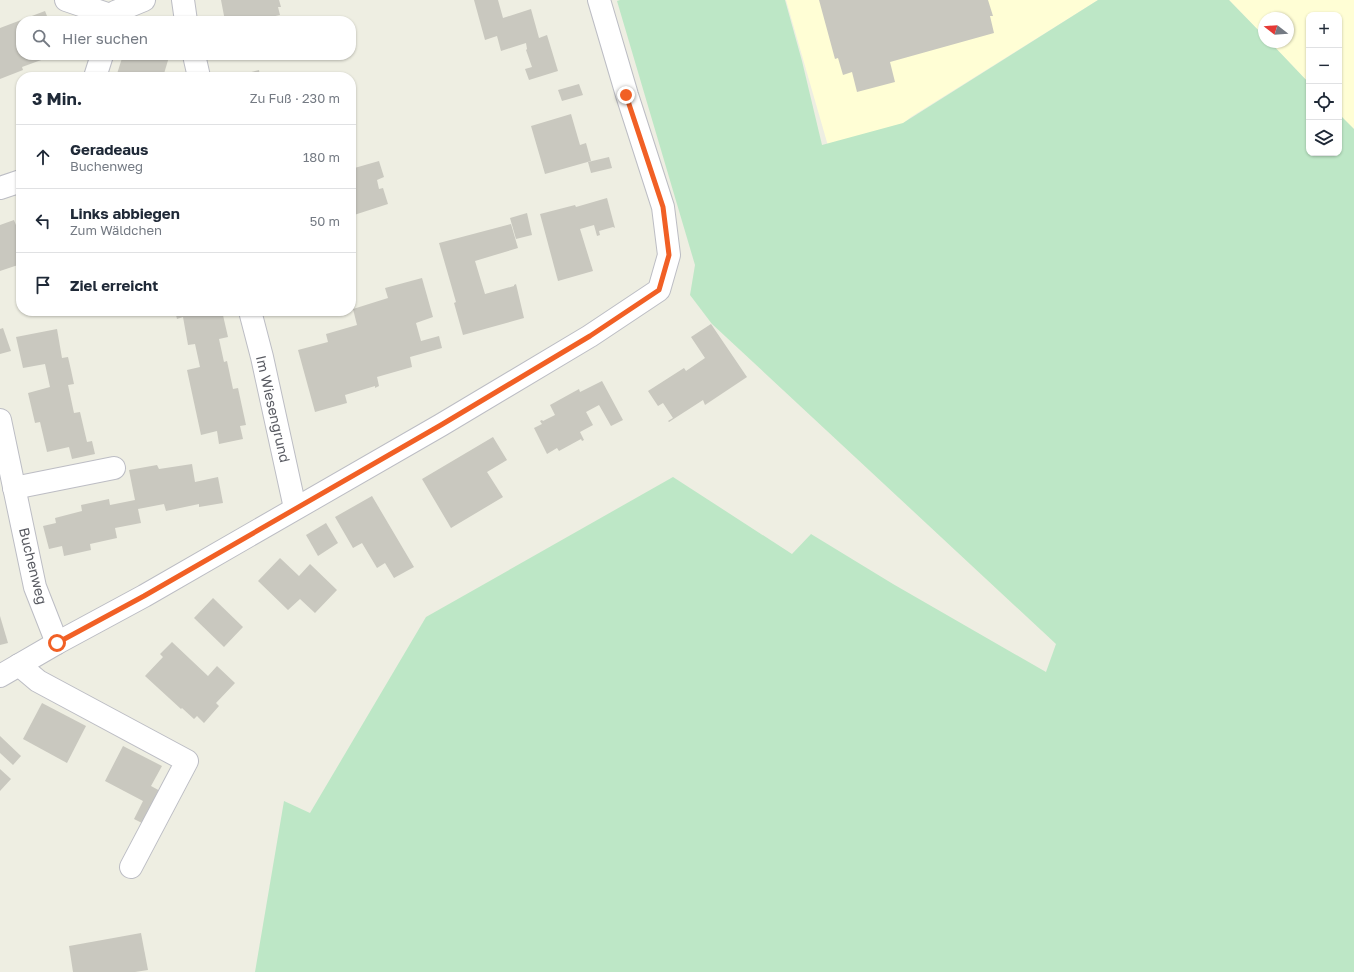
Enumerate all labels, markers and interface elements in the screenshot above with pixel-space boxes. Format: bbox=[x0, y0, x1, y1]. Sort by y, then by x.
north arrow bbox=[1258, 12, 1294, 48]
map controls bbox=[1306, 12, 1342, 156]
button: + bbox=[1306, 12, 1342, 48]
search box bbox=[16, 16, 356, 60]
icon: search bbox=[30, 27, 52, 49]
text: Hier suchen bbox=[62, 29, 148, 47]
button: − bbox=[1306, 48, 1342, 84]
button: locate bbox=[1306, 84, 1342, 120]
route end bbox=[617, 86, 635, 104]
text: 3 Min. bbox=[32, 88, 82, 109]
text: Zu Fuß · 230 m bbox=[250, 90, 340, 106]
button: layers bbox=[1306, 120, 1342, 156]
text: Geradeaus bbox=[70, 140, 148, 158]
icon: ahead bbox=[32, 146, 54, 168]
text: 180 m bbox=[303, 149, 340, 165]
text: Buchenweg bbox=[70, 158, 143, 174]
text: Links abbiegen bbox=[70, 204, 180, 222]
icon: left bbox=[32, 210, 54, 232]
text: 50 m bbox=[310, 213, 340, 229]
text: Zum Wäldchen bbox=[70, 222, 162, 238]
icon: arrive bbox=[32, 274, 54, 296]
text: Ziel erreicht bbox=[70, 276, 158, 294]
street label: Im Wiesengrund bbox=[253, 354, 294, 464]
street label: Buchenweg bbox=[16, 526, 51, 606]
route start bbox=[48, 634, 66, 652]

